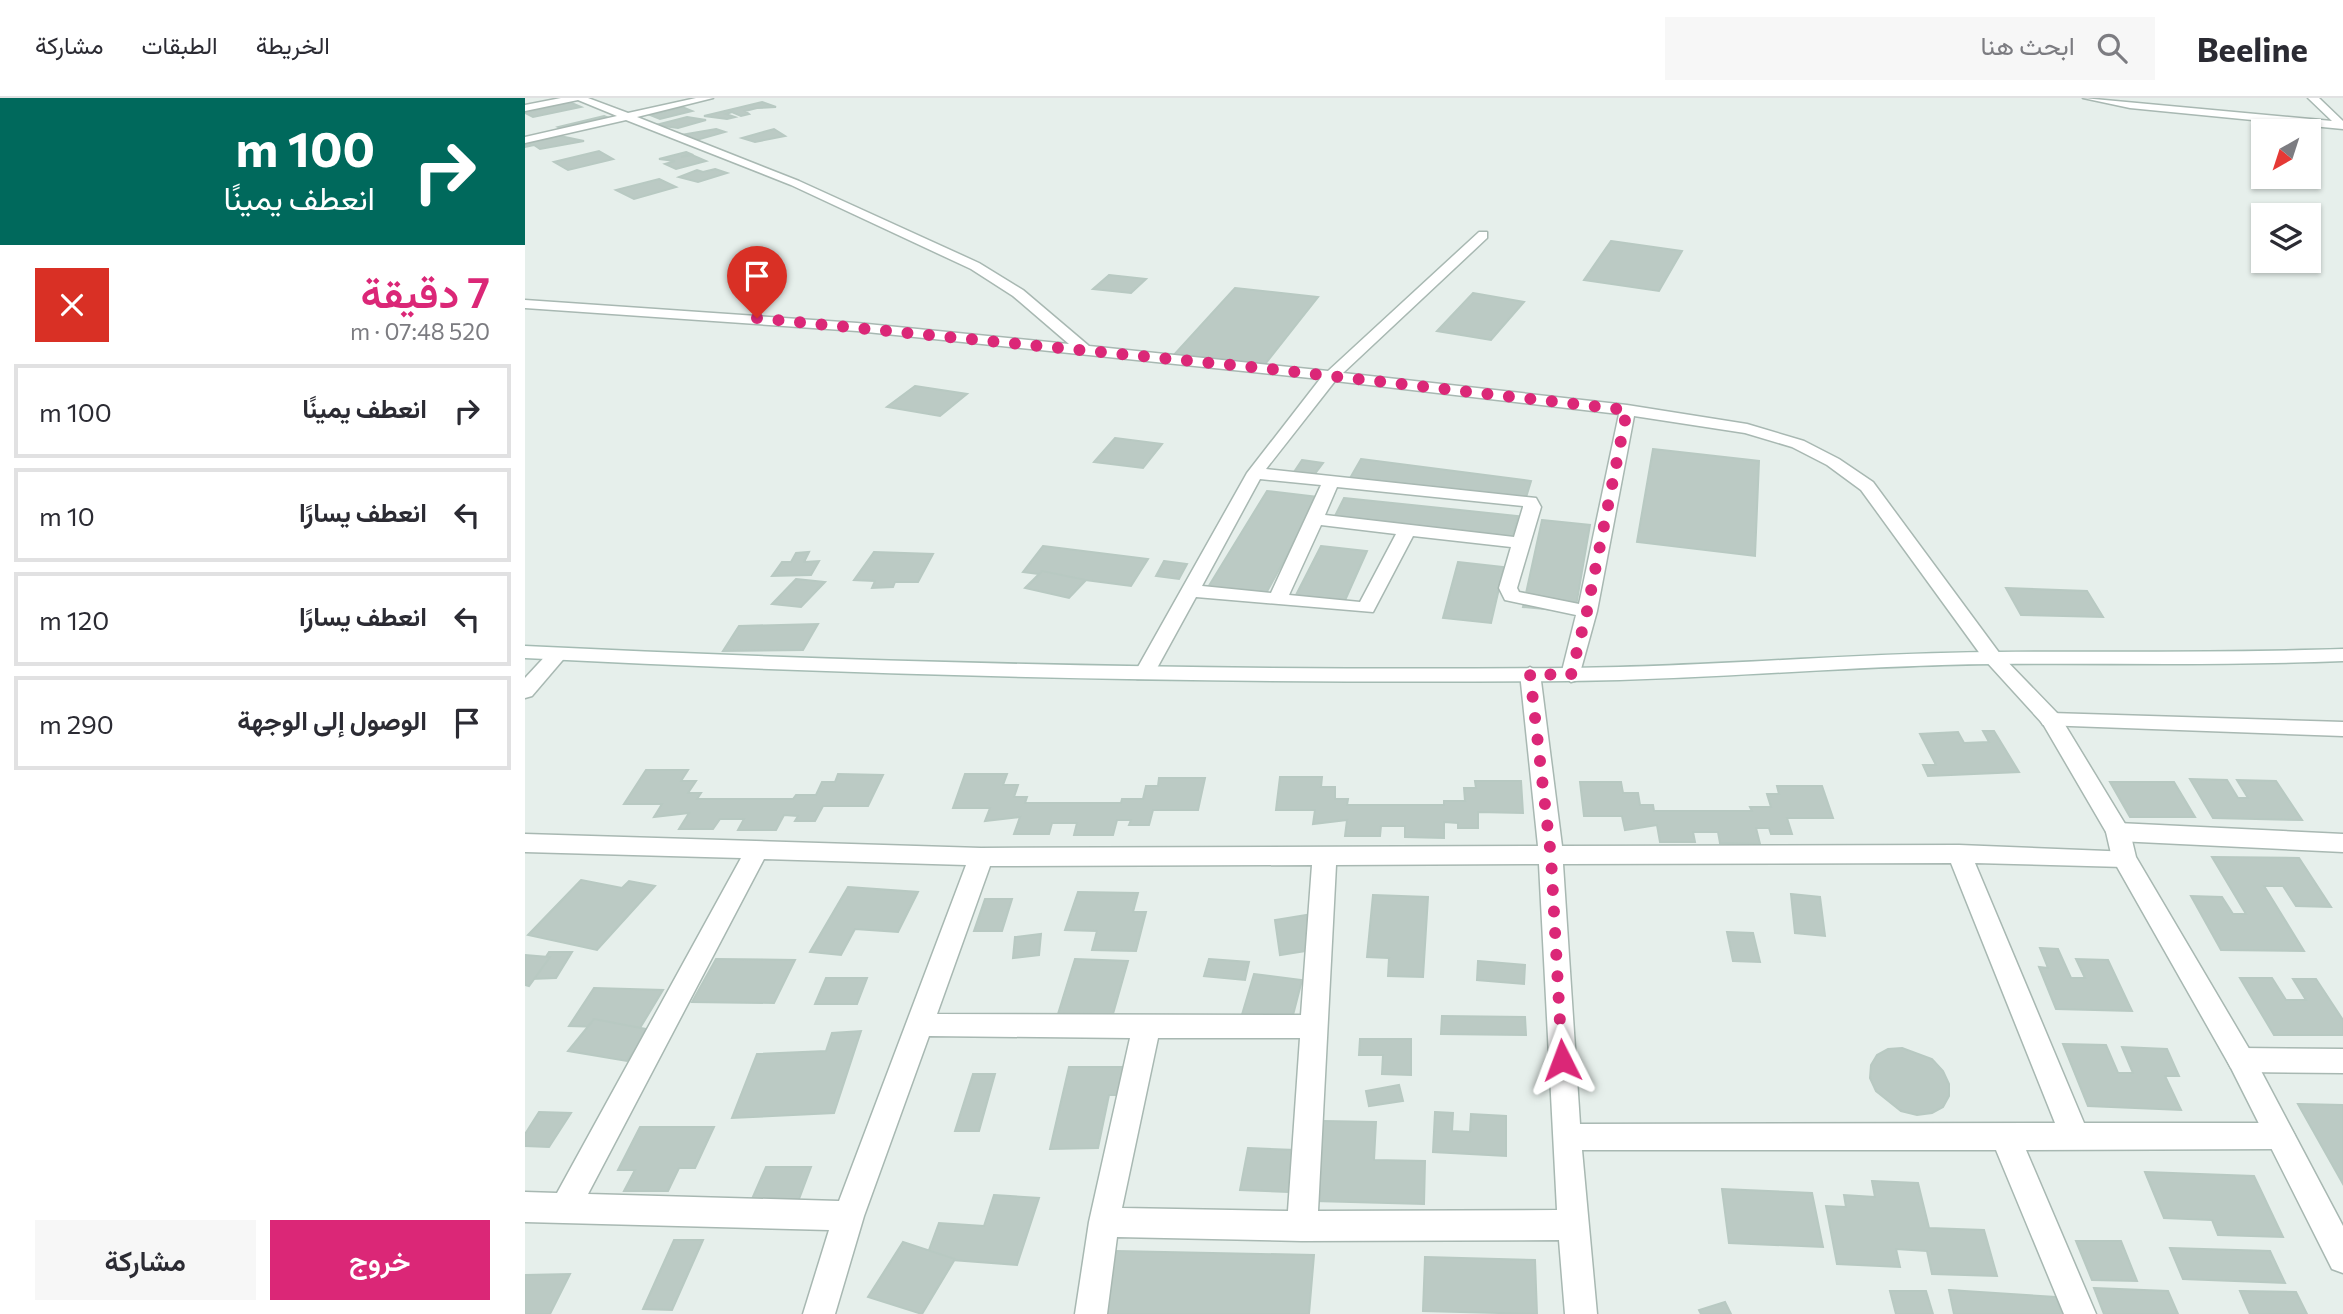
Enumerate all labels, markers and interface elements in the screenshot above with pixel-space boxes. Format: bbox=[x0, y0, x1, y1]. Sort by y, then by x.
search box bbox=[1665, 17, 2155, 80]
text: Beeline bbox=[2197, 28, 2308, 69]
text: ابحث هنا bbox=[1981, 29, 2075, 60]
icon: search bbox=[2093, 29, 2131, 67]
text: مشاركة bbox=[35, 30, 103, 59]
text: الطبقات bbox=[141, 30, 218, 59]
text: الخريطة bbox=[256, 30, 330, 59]
text: 100 m bbox=[236, 117, 375, 177]
north arrow bbox=[2251, 119, 2321, 189]
map controls bbox=[2251, 119, 2321, 273]
icon: right bbox=[399, 126, 490, 217]
text: انعطف يمينًا bbox=[224, 177, 375, 217]
button: layers bbox=[2251, 203, 2321, 273]
pin bbox=[727, 246, 787, 318]
icon: arrive bbox=[738, 257, 776, 295]
text: 7 دقيقة bbox=[361, 265, 490, 317]
button: close bbox=[35, 268, 109, 342]
text: 520 m · 07:48 bbox=[350, 317, 490, 345]
text: انعطف يمينًا bbox=[302, 392, 427, 423]
icon: right bbox=[448, 392, 486, 430]
text: 100 m bbox=[39, 396, 112, 427]
text: انعطف يسارًا bbox=[299, 496, 427, 527]
icon: left bbox=[448, 496, 486, 534]
text: 10 m bbox=[39, 500, 95, 531]
text: انعطف يسارًا bbox=[299, 600, 427, 631]
icon: left bbox=[448, 600, 486, 638]
text: 120 m bbox=[39, 604, 109, 635]
text: الوصول إلى الوجهة bbox=[237, 704, 427, 735]
icon: arrive bbox=[448, 704, 486, 742]
text: 290 m bbox=[39, 708, 114, 739]
position arrow bbox=[1525, 1023, 1599, 1097]
button: مشاركة bbox=[35, 1220, 256, 1300]
button: خروج bbox=[270, 1220, 490, 1300]

